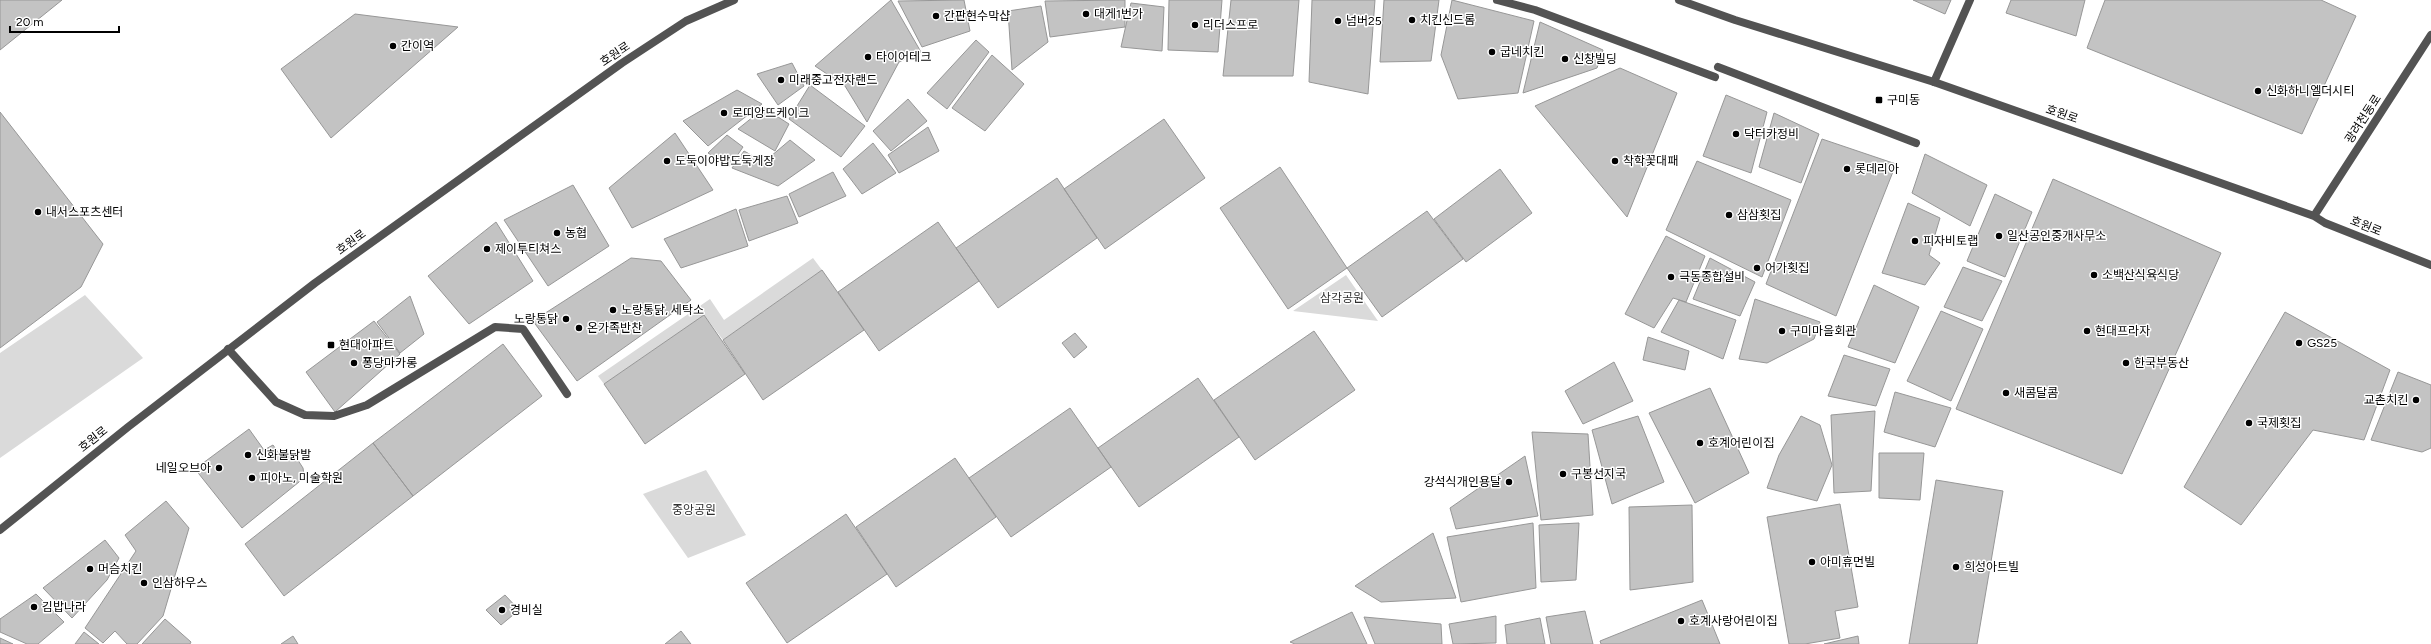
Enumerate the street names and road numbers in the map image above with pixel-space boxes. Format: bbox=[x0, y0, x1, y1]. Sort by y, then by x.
street label: 호원로 bbox=[597, 39, 633, 69]
street label: 광려천동로 bbox=[2342, 92, 2384, 146]
street label: 호원로 bbox=[2044, 102, 2080, 126]
street label: 호원로 bbox=[2348, 213, 2384, 239]
street label: 호원로 bbox=[333, 227, 369, 257]
street label: 호원로 bbox=[76, 423, 110, 455]

